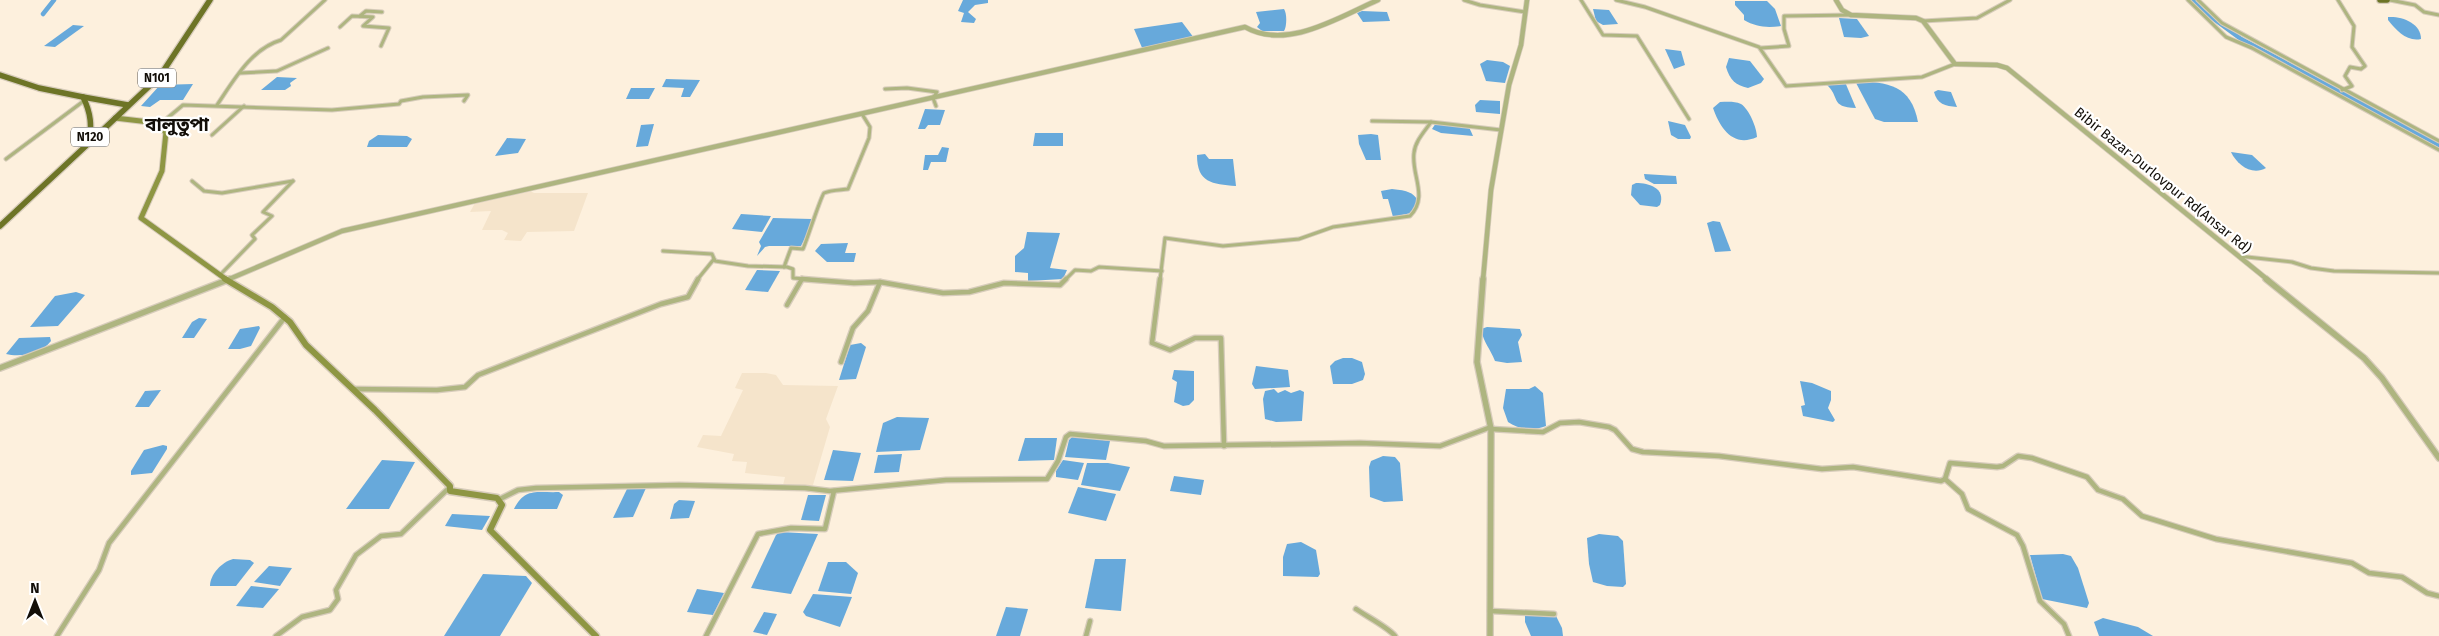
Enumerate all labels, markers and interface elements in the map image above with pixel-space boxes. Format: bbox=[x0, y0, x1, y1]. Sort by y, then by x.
road number: N101 bbox=[138, 68, 176, 88]
street label: Bibir Bazar-Durlovpur Rd(Ansar Rd) bbox=[2071, 104, 2255, 257]
district label: বালুতুপা bbox=[144, 113, 210, 137]
road number: N120 bbox=[71, 128, 109, 146]
north arrow bbox=[10, 576, 60, 626]
text: N bbox=[30, 580, 40, 597]

